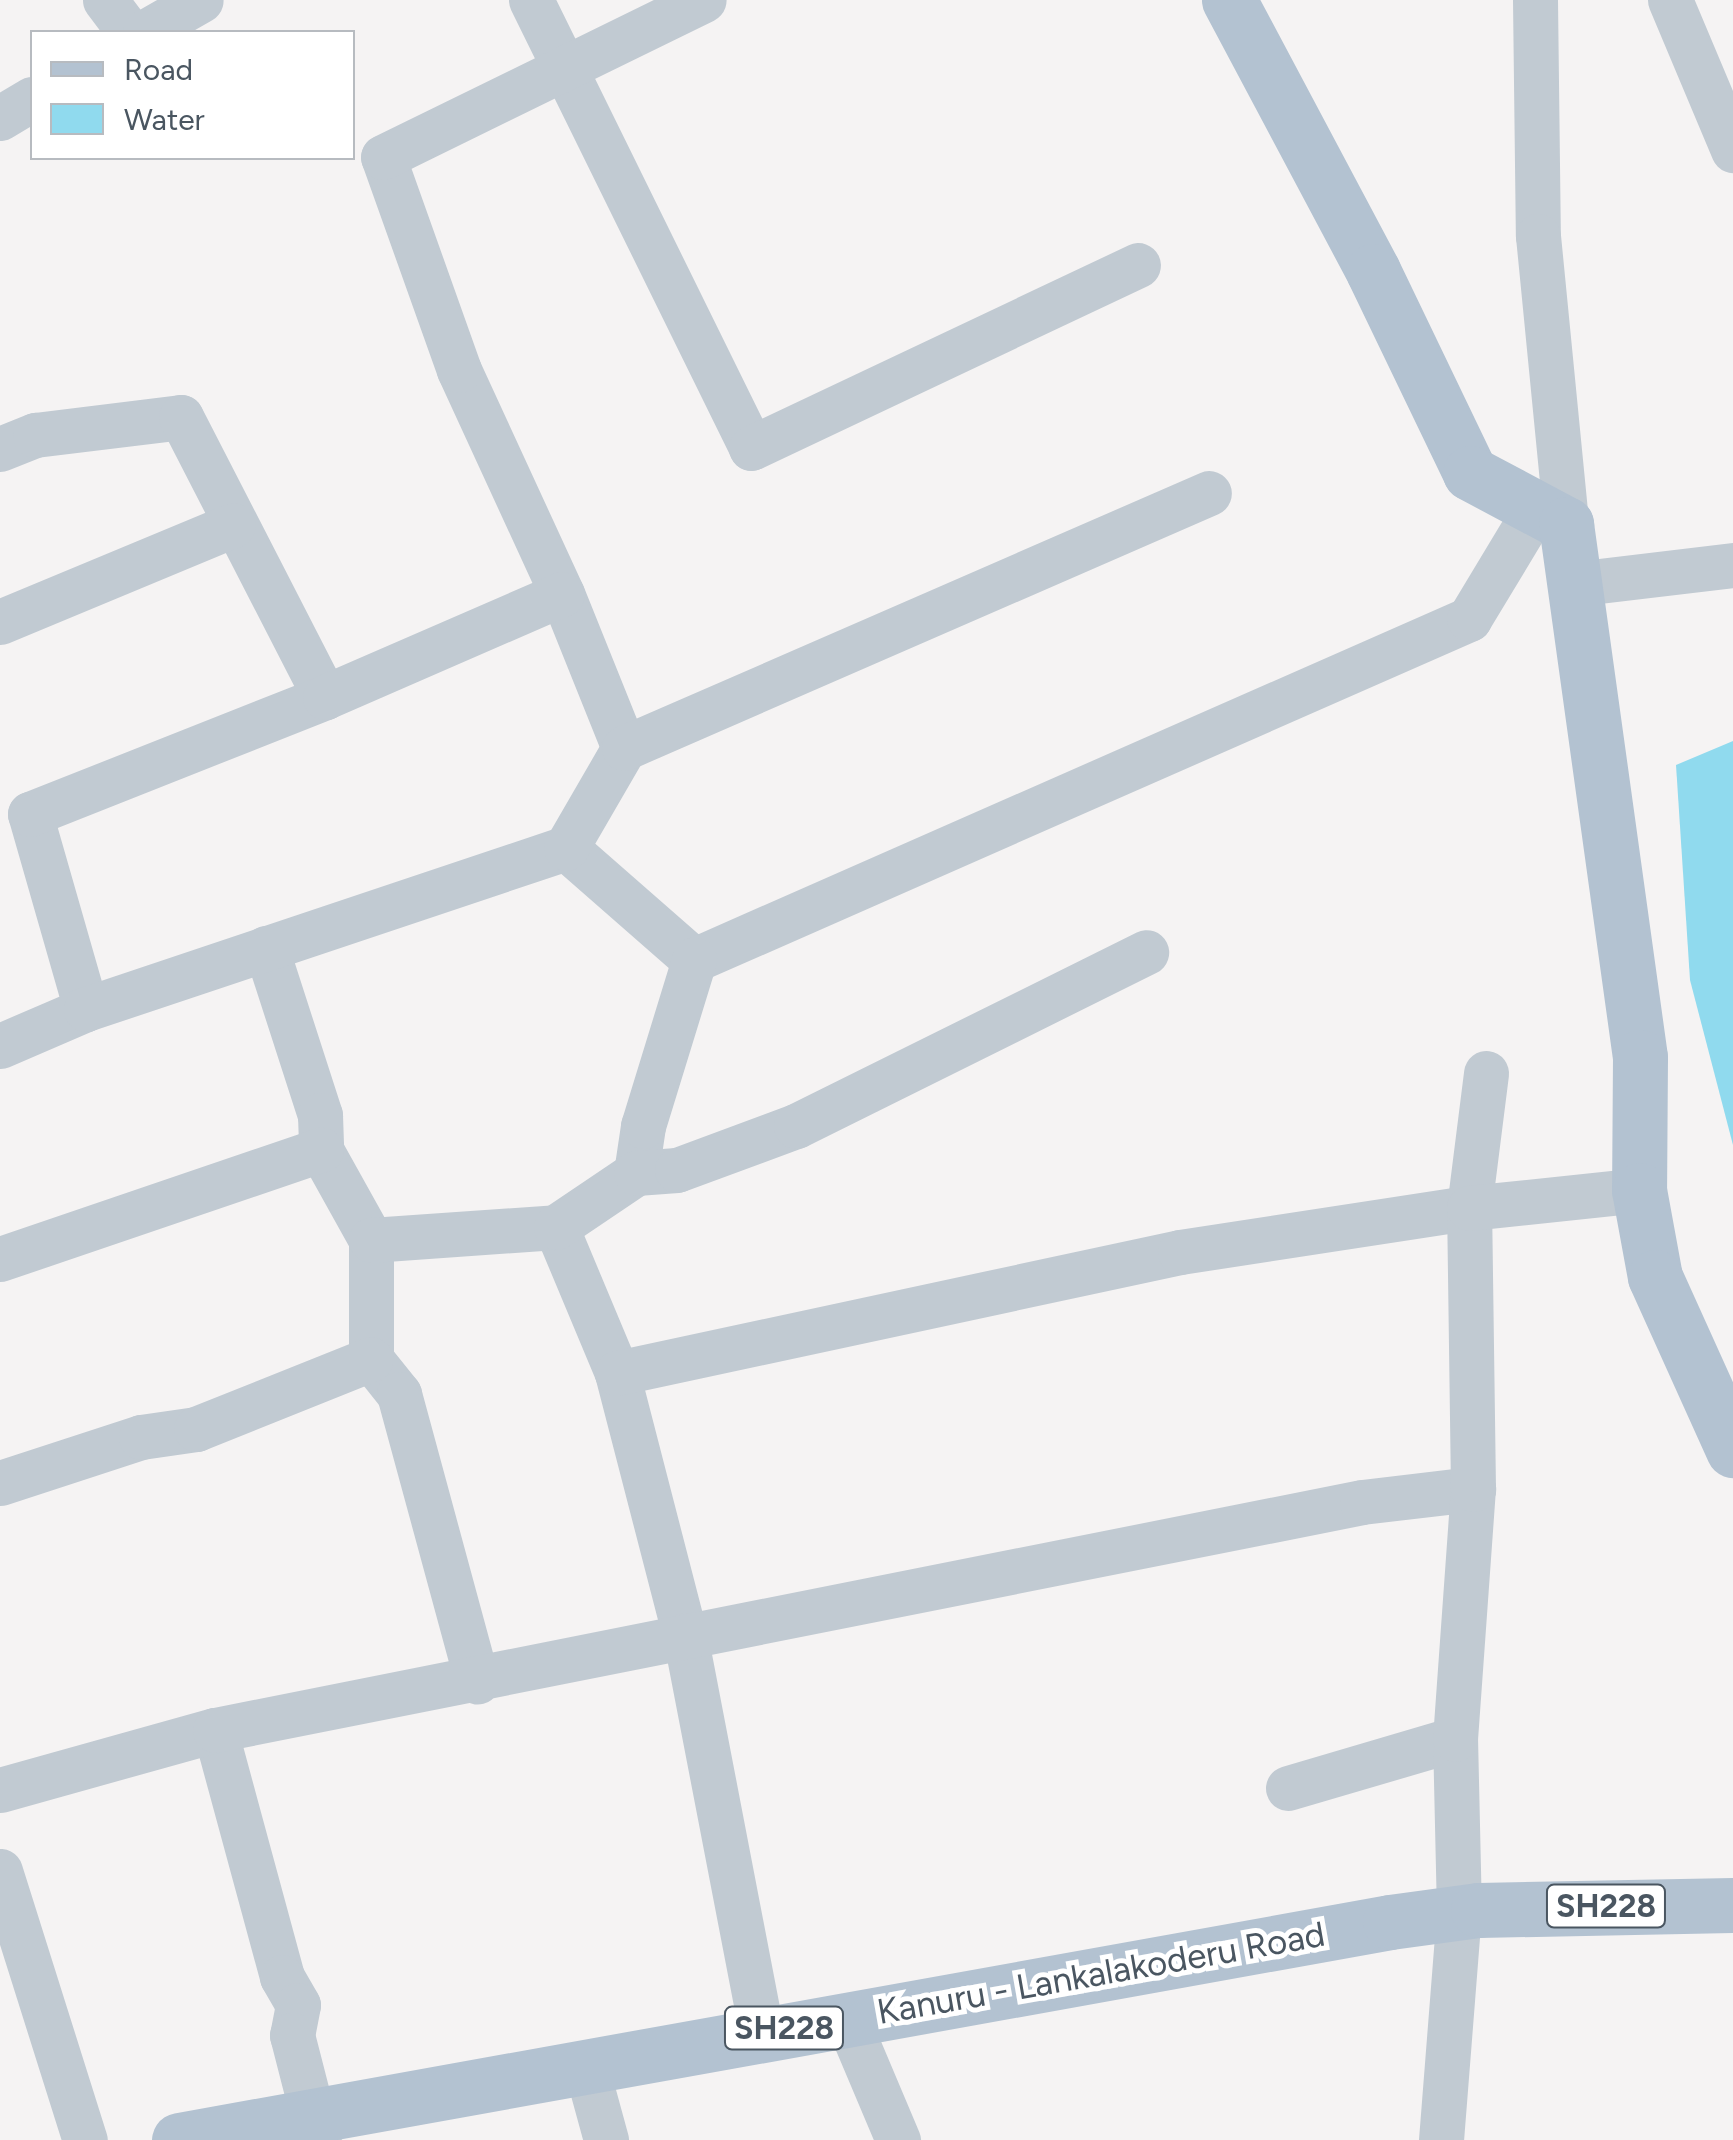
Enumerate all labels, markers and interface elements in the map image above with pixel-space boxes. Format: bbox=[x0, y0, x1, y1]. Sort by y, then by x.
legend bbox=[30, 30, 355, 160]
text: Road bbox=[124, 51, 193, 88]
text: Water bbox=[124, 101, 205, 138]
road number: SH228 bbox=[1544, 1879, 1668, 1933]
street label: Kanuru - Lankalakoderu Road bbox=[874, 1913, 1328, 2033]
road number: SH228 bbox=[722, 2001, 846, 2055]

